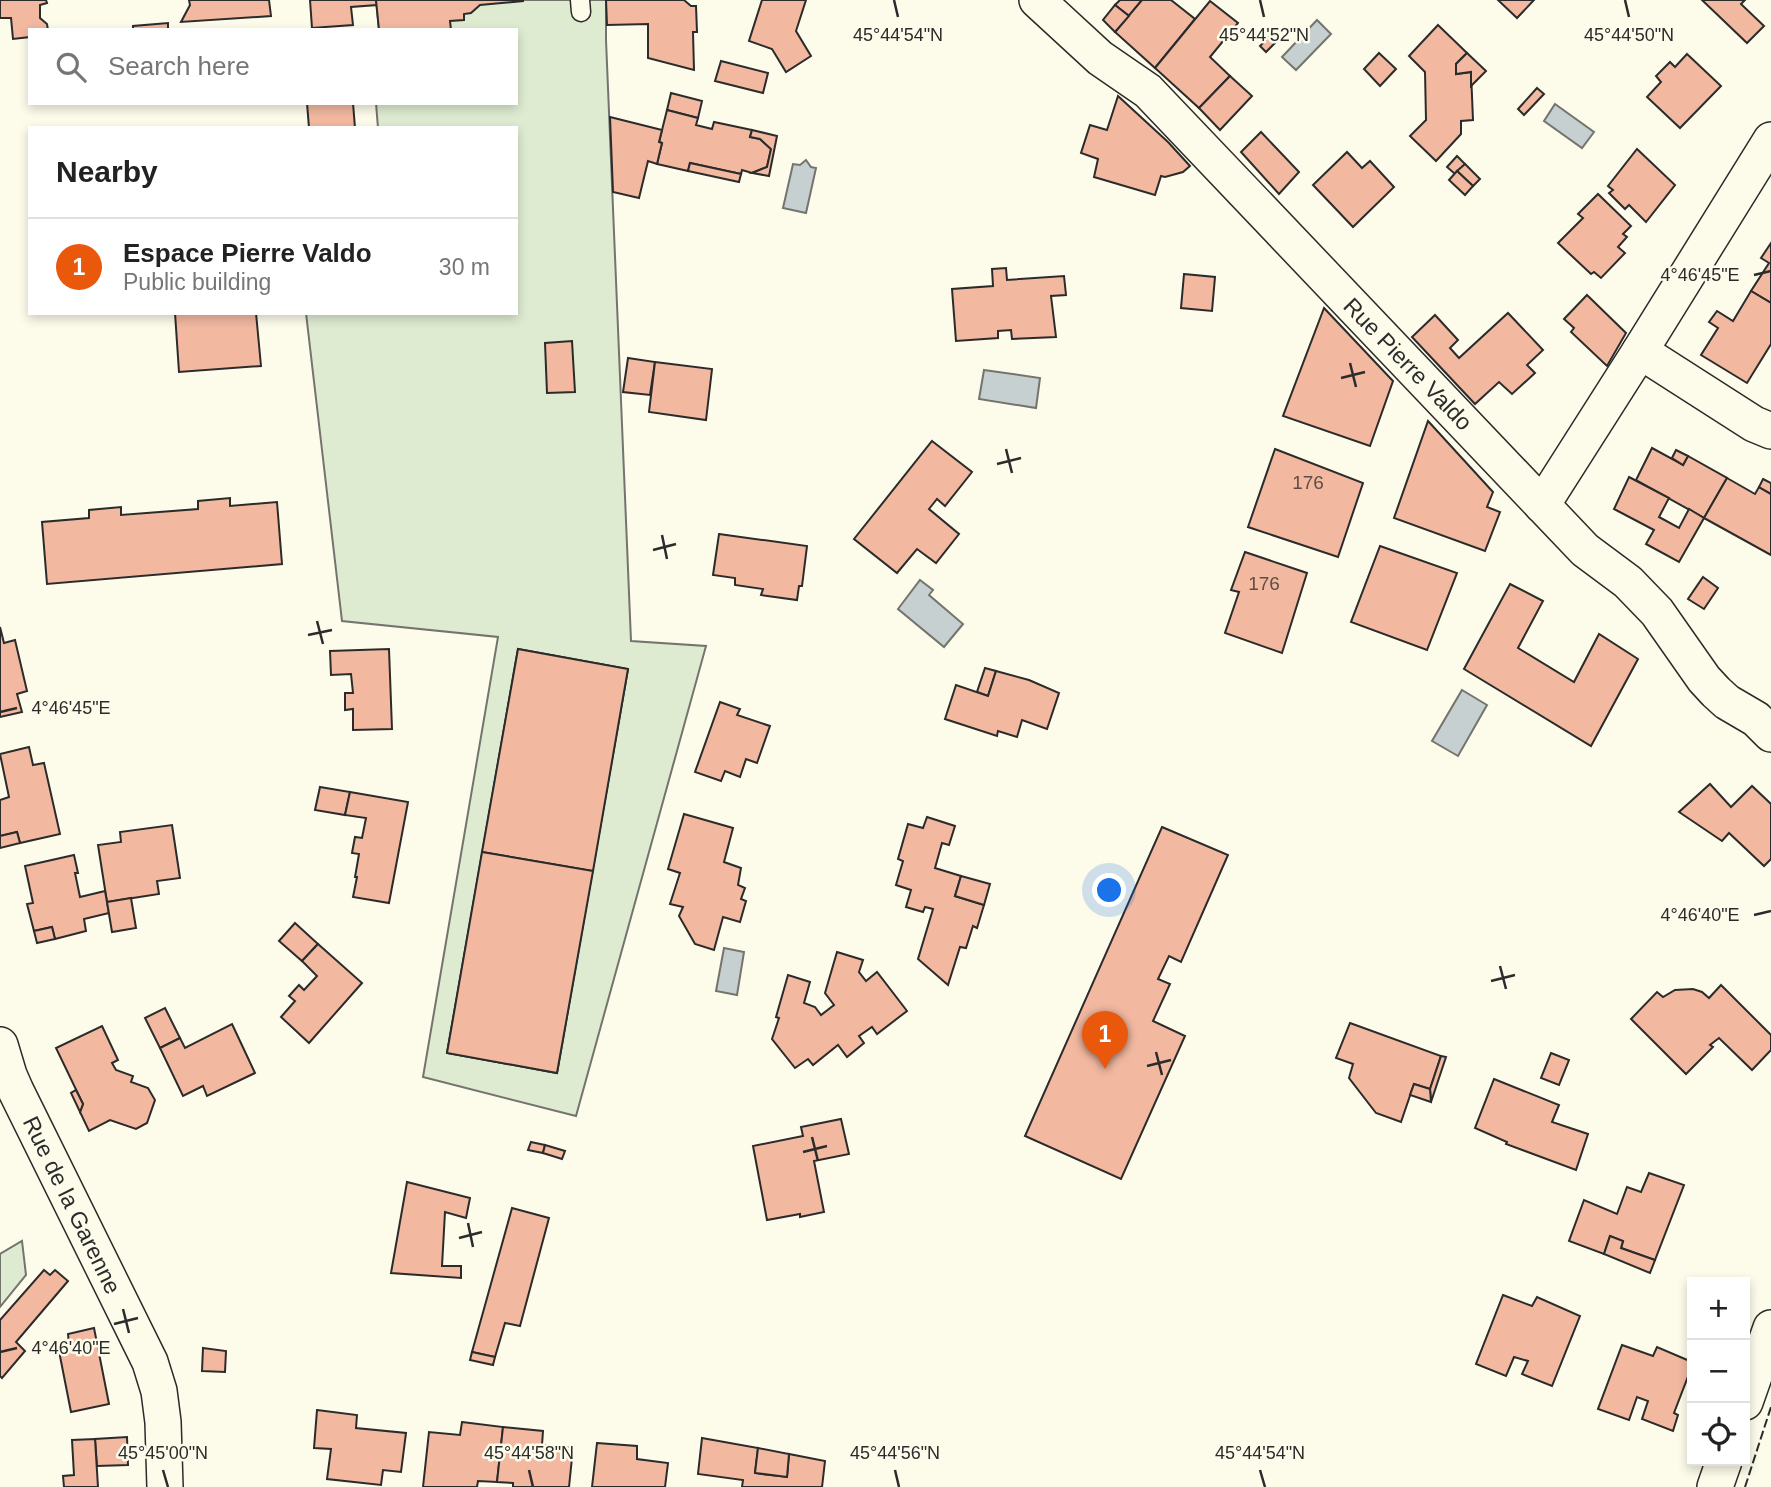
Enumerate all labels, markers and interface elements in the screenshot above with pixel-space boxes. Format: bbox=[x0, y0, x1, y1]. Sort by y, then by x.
text: 45°44'54"N bbox=[853, 25, 943, 45]
text: 45°44'52"N bbox=[1219, 25, 1309, 45]
text: 45°44'50"N bbox=[1584, 25, 1674, 45]
search box bbox=[28, 28, 518, 105]
icon: search bbox=[52, 48, 90, 86]
text: Search here bbox=[108, 51, 250, 81]
text: Nearby bbox=[56, 155, 158, 188]
text: Espace Pierre Valdo bbox=[123, 238, 372, 268]
text: 1 bbox=[73, 254, 85, 280]
text: 30 m bbox=[439, 254, 490, 280]
text: 4°46'45"E bbox=[1660, 265, 1740, 285]
text: Public building bbox=[123, 269, 271, 295]
street label: Rue Pierre Valdo bbox=[1338, 293, 1478, 435]
house number: 176 bbox=[1292, 472, 1324, 493]
house number: 176 bbox=[1248, 573, 1280, 594]
text: 4°46'45"E bbox=[31, 698, 111, 718]
your location bbox=[1092, 873, 1126, 907]
text: 4°46'40"E bbox=[1660, 905, 1740, 925]
pin: 1 bbox=[1082, 1011, 1128, 1069]
street label: Rue de la Garenne bbox=[18, 1112, 126, 1298]
map controls bbox=[1687, 1277, 1750, 1466]
button: + bbox=[1687, 1277, 1750, 1340]
text: 4°46'40"E bbox=[31, 1338, 111, 1358]
button: − bbox=[1687, 1340, 1750, 1403]
button: locate bbox=[1687, 1403, 1750, 1466]
text: 45°45'00"N bbox=[118, 1443, 208, 1463]
text: 45°44'58"N bbox=[484, 1443, 574, 1463]
text: 45°44'56"N bbox=[850, 1443, 940, 1463]
text: 45°44'54"N bbox=[1215, 1443, 1305, 1463]

